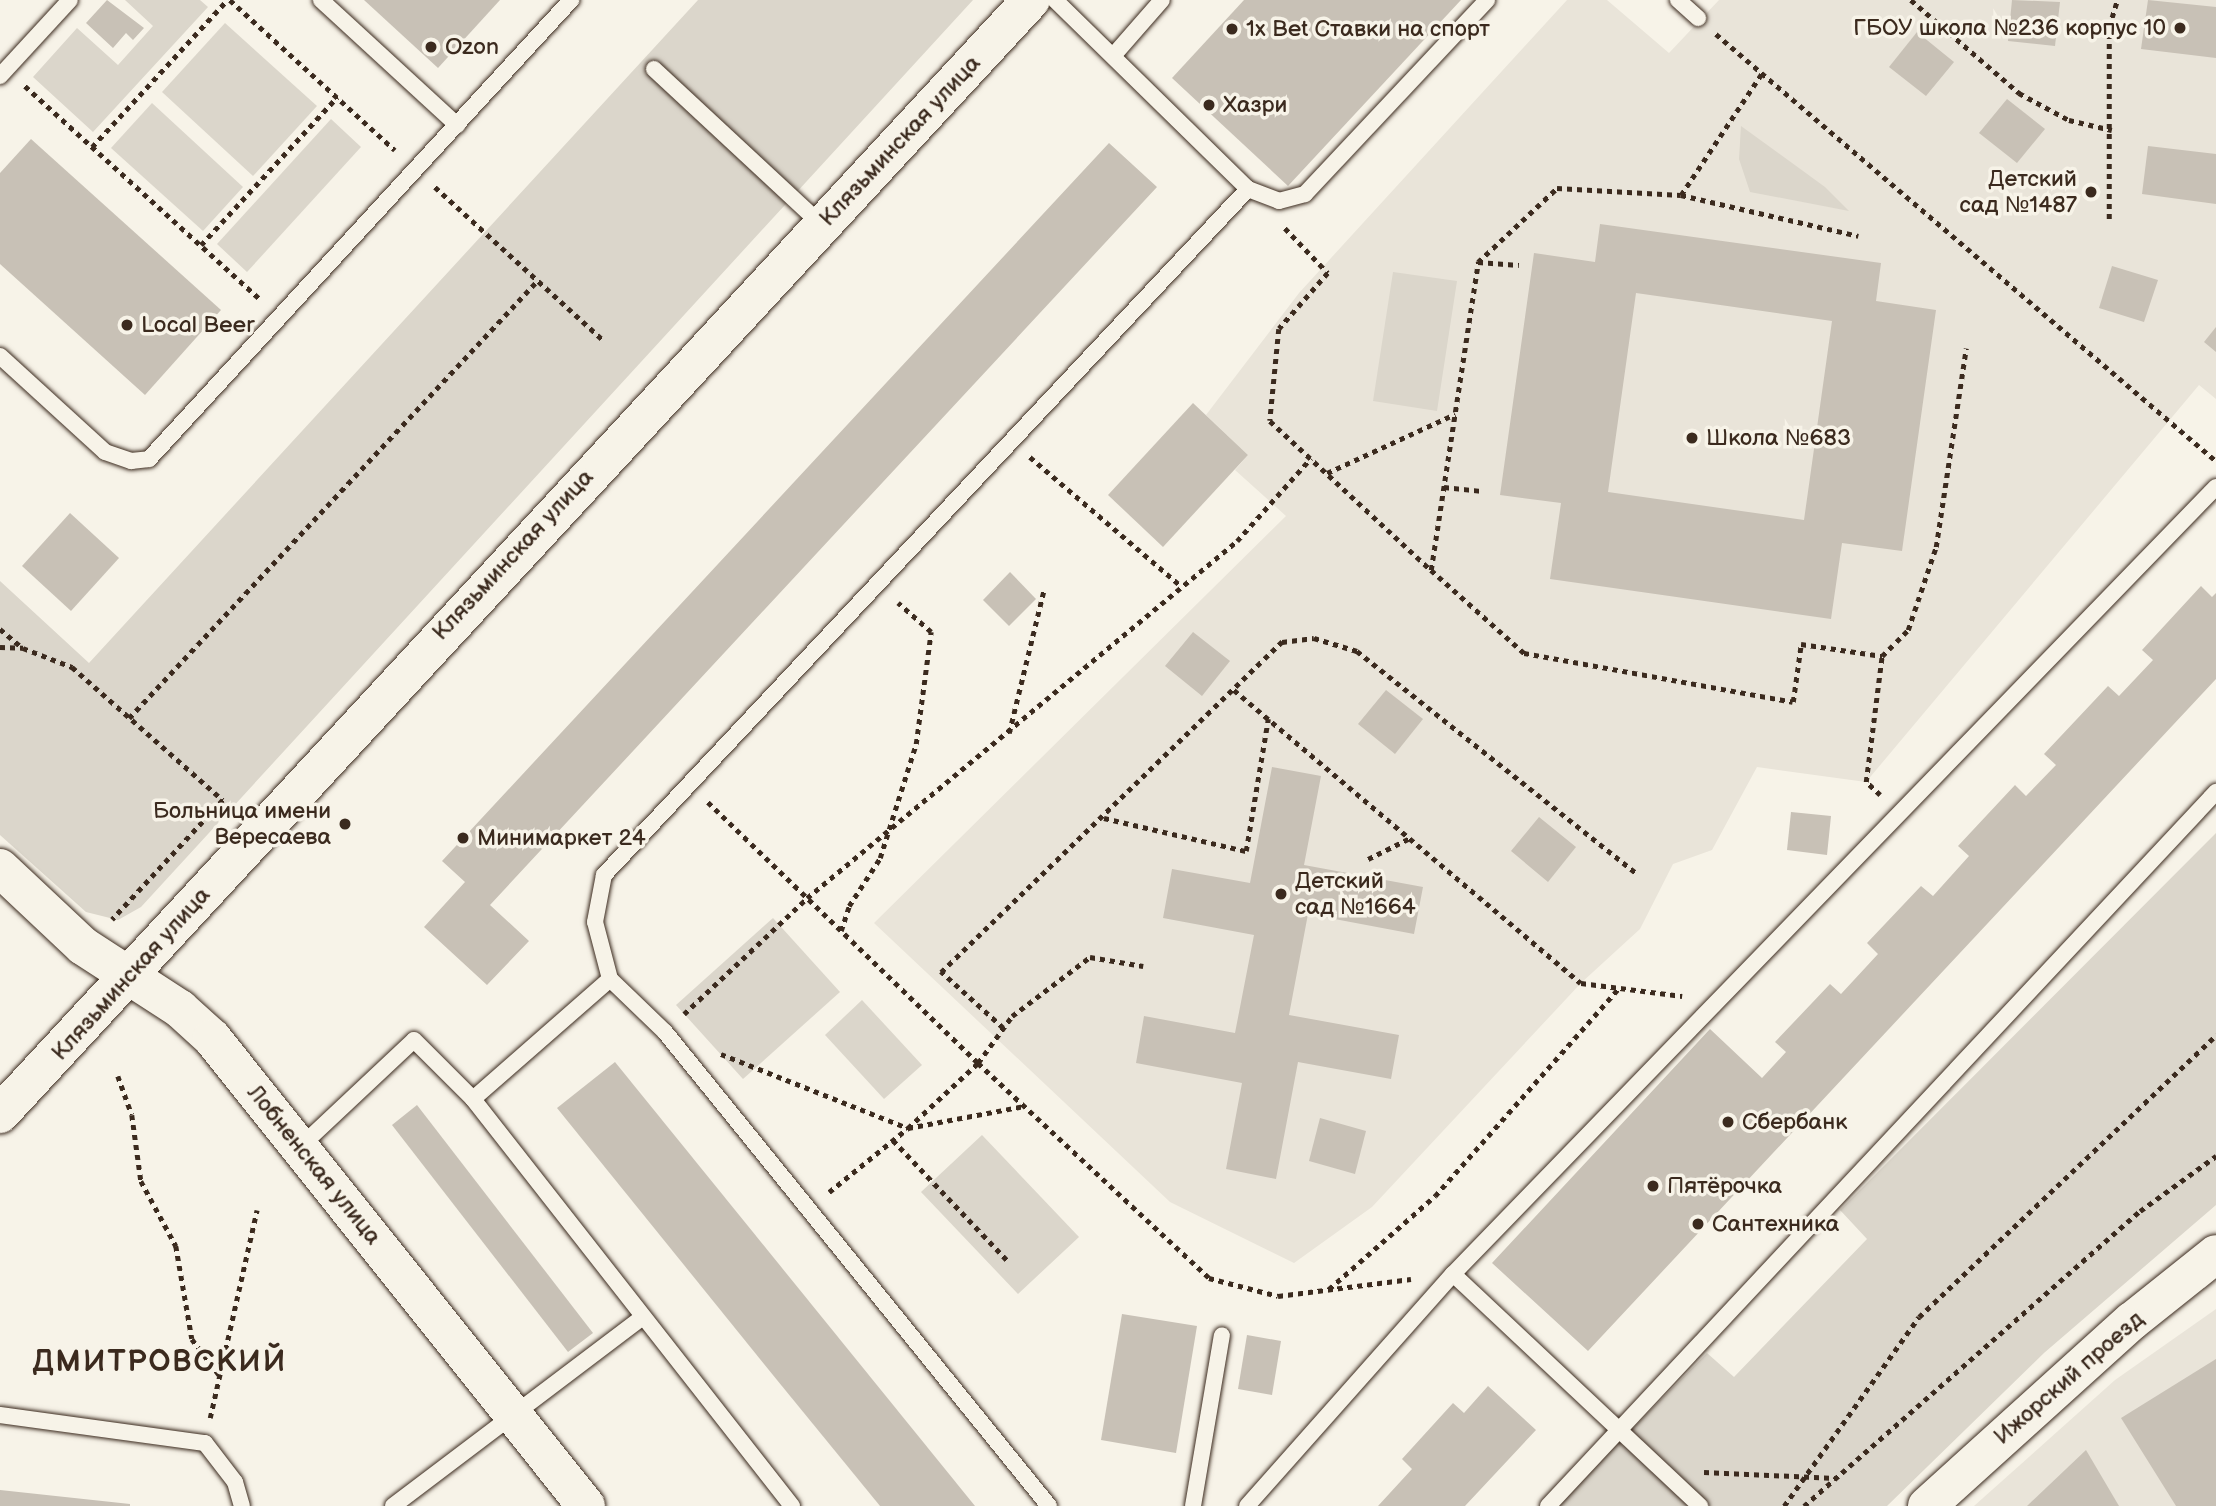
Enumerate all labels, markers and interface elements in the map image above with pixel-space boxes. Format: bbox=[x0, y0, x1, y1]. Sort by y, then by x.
place label: ГБОУ школа №236 корпус 10 bbox=[1853, 14, 2166, 42]
place label: 1x Bet Ставки на спорт bbox=[1246, 15, 1490, 43]
marker: ГБОУ школа №236 корпус 10 bbox=[2172, 20, 2188, 36]
marker: 1x Bet Ставки на спорт bbox=[1224, 21, 1240, 37]
place label: Ozon bbox=[445, 33, 499, 61]
marker: Ozon bbox=[423, 39, 439, 55]
street label: Клязьминская улица bbox=[814, 50, 986, 232]
place label: Хазри bbox=[1223, 91, 1287, 119]
marker: Хазри bbox=[1201, 97, 1217, 113]
place label: Детский сад №1487 bbox=[1960, 165, 2077, 219]
marker: Детский сад №1487 bbox=[2083, 184, 2099, 200]
place label: Local Beer bbox=[141, 311, 255, 339]
marker: Local Beer bbox=[119, 317, 135, 333]
place label: Школа №683 bbox=[1706, 424, 1851, 452]
marker: Школа №683 bbox=[1684, 430, 1700, 446]
street label: Клязьминская улица bbox=[427, 464, 599, 646]
place label: Больница имени Вересаева bbox=[153, 797, 331, 851]
marker: Больница имени Вересаева bbox=[337, 816, 353, 832]
place label: Минимаркет 24 bbox=[477, 824, 646, 852]
marker: Минимаркет 24 bbox=[455, 830, 471, 846]
place label: Детский сад №1664 bbox=[1295, 867, 1416, 921]
street label: Клязьминская улица bbox=[46, 882, 216, 1066]
marker: Детский сад №1664 bbox=[1273, 886, 1289, 902]
street label: Лобненская улица bbox=[241, 1080, 387, 1250]
place label: Сбербанк bbox=[1742, 1108, 1847, 1136]
marker: Сбербанк bbox=[1720, 1114, 1736, 1130]
place label: Пятёрочка bbox=[1667, 1172, 1782, 1200]
marker: Пятёрочка bbox=[1645, 1178, 1661, 1194]
place label: Сантехника bbox=[1712, 1210, 1839, 1238]
marker: Сантехника bbox=[1690, 1216, 1706, 1232]
street label: Ижорский проезд bbox=[1988, 1305, 2150, 1451]
district label: ДМИТРОВСКИЙ bbox=[34, 1344, 286, 1380]

